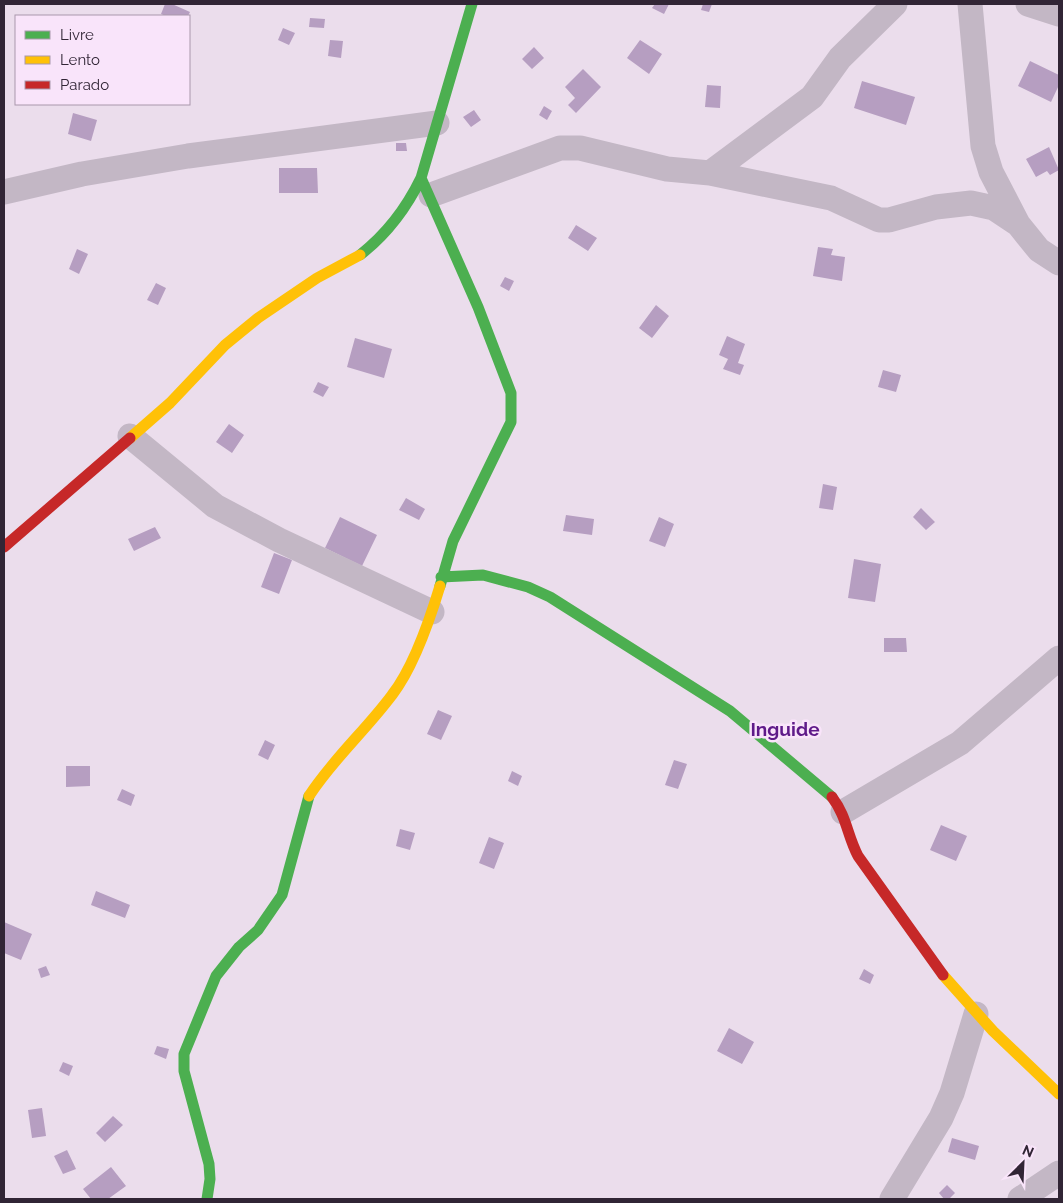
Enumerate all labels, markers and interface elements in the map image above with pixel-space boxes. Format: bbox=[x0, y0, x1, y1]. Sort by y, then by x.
legend bbox=[15, 15, 190, 105]
text: Livre bbox=[60, 26, 94, 44]
text: Lento bbox=[60, 51, 100, 69]
text: Parado bbox=[60, 76, 109, 94]
district label: Inguide bbox=[750, 718, 820, 740]
north arrow bbox=[998, 1138, 1048, 1188]
text: N bbox=[1020, 1142, 1036, 1161]

